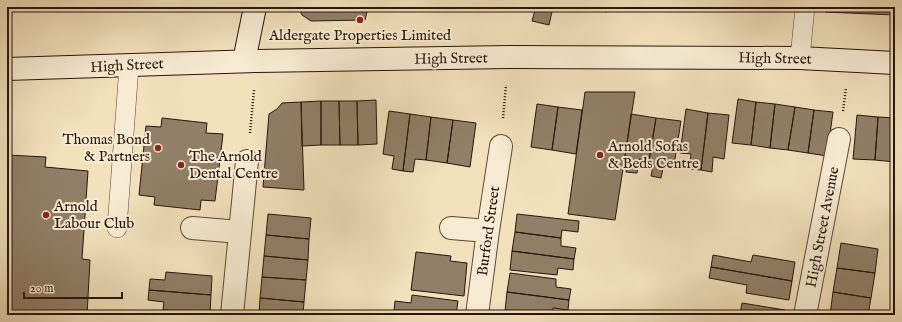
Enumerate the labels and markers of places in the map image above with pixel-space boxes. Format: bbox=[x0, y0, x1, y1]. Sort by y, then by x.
marker: Aldergate Properties Limited bbox=[355, 15, 365, 25]
place label: Aldergate Properties Limited bbox=[268, 26, 452, 45]
place label: Thomas Bond & Partners bbox=[62, 130, 151, 166]
place label: Arnold Sofas & Beds Centre bbox=[607, 137, 699, 173]
marker: Thomas Bond & Partners bbox=[153, 143, 163, 153]
place label: The Arnold Dental Centre bbox=[189, 147, 278, 183]
marker: Arnold Sofas & Beds Centre bbox=[595, 150, 605, 160]
marker: The Arnold Dental Centre bbox=[176, 160, 186, 170]
place label: Arnold Labour Club bbox=[53, 197, 134, 233]
marker: Arnold Labour Club bbox=[41, 210, 51, 220]

